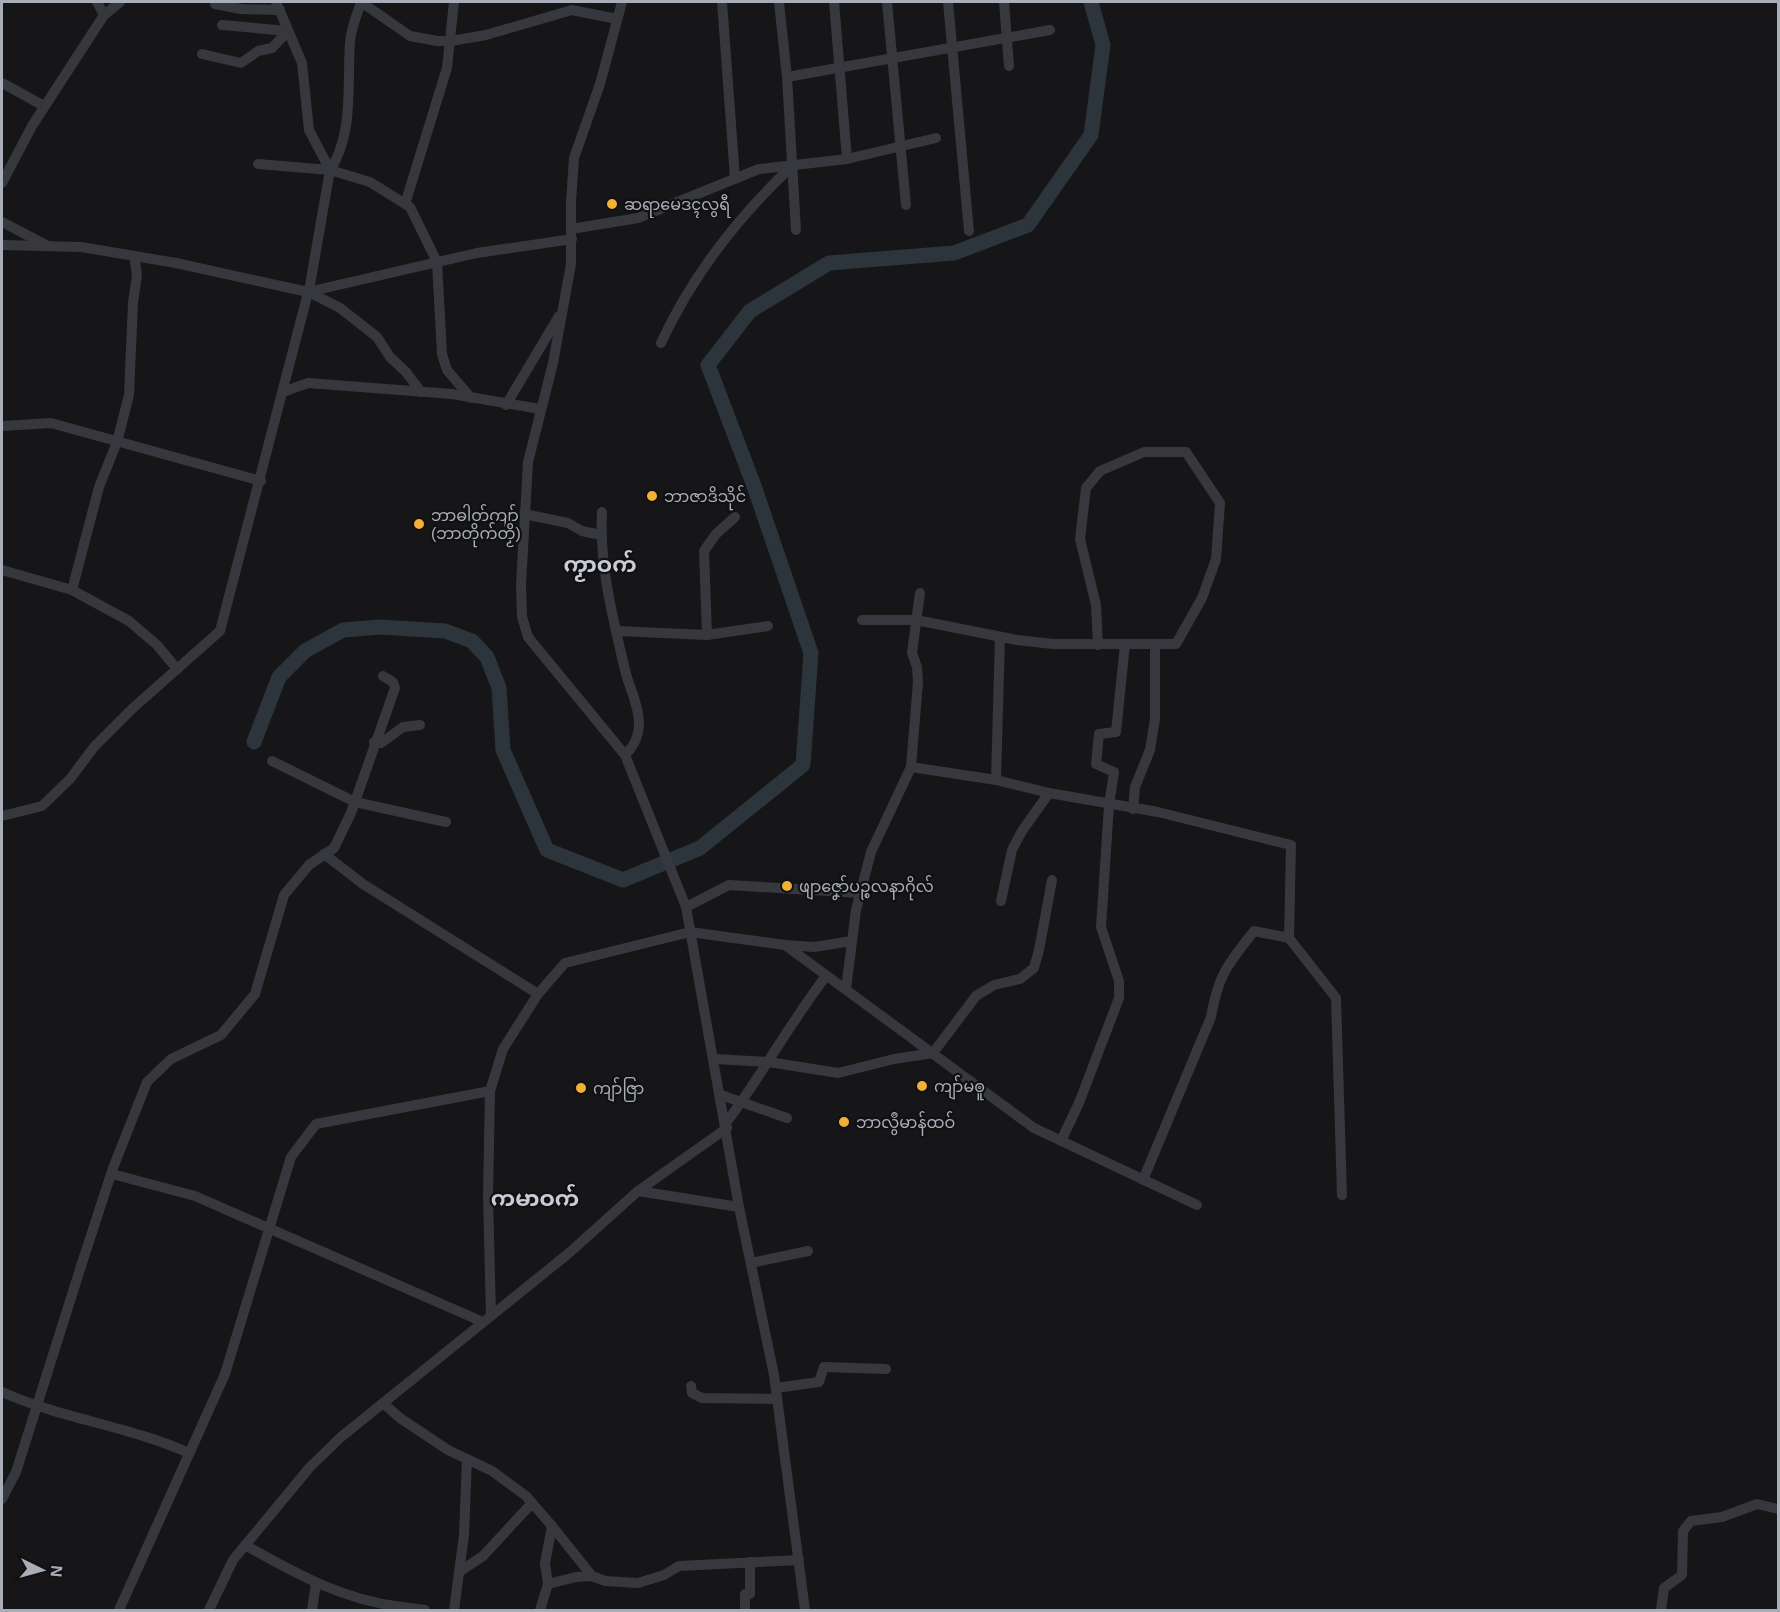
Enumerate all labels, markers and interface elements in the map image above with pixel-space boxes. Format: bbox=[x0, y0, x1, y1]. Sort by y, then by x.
place label: ဆရာမေဒၚလွရီ bbox=[624, 194, 731, 218]
marker: ဆရာမေဒၚလွရီ bbox=[605, 197, 619, 211]
place label: ဘာဇာဒိသိုင် bbox=[664, 485, 746, 511]
marker: ဘာဇာဒိသိုင် bbox=[645, 489, 659, 503]
place label: ဘာဓါတ်ကျာ် (ဘာတိုက်တၟိ) bbox=[431, 504, 521, 548]
marker: ဘာဓါတ်ကျာ် (ဘာတိုက်တၟိ) bbox=[412, 517, 426, 531]
district label: ကၟာဝက် bbox=[563, 549, 637, 582]
place label: ဖျာဇၞော်ပဉ္စလနာဂိုလ် bbox=[799, 875, 934, 901]
marker: ဖျာဇၞော်ပဉ္စလနာဂိုလ် bbox=[780, 879, 794, 893]
place label: ကျာ်မၜူ bbox=[934, 1075, 985, 1101]
place label: ကျာ်ဇြာ bbox=[593, 1077, 644, 1102]
marker: ကျာ်မၜူ bbox=[915, 1079, 929, 1093]
marker: ကျာ်ဇြာ bbox=[574, 1081, 588, 1095]
place label: ဘာလွဳမာန်ထဝ် bbox=[856, 1111, 955, 1136]
marker: ဘာလွဳမာန်ထဝ် bbox=[837, 1115, 851, 1129]
district label: ကမာဝက် bbox=[491, 1183, 579, 1211]
north arrow bbox=[12, 1540, 72, 1600]
text: N bbox=[47, 1565, 65, 1578]

